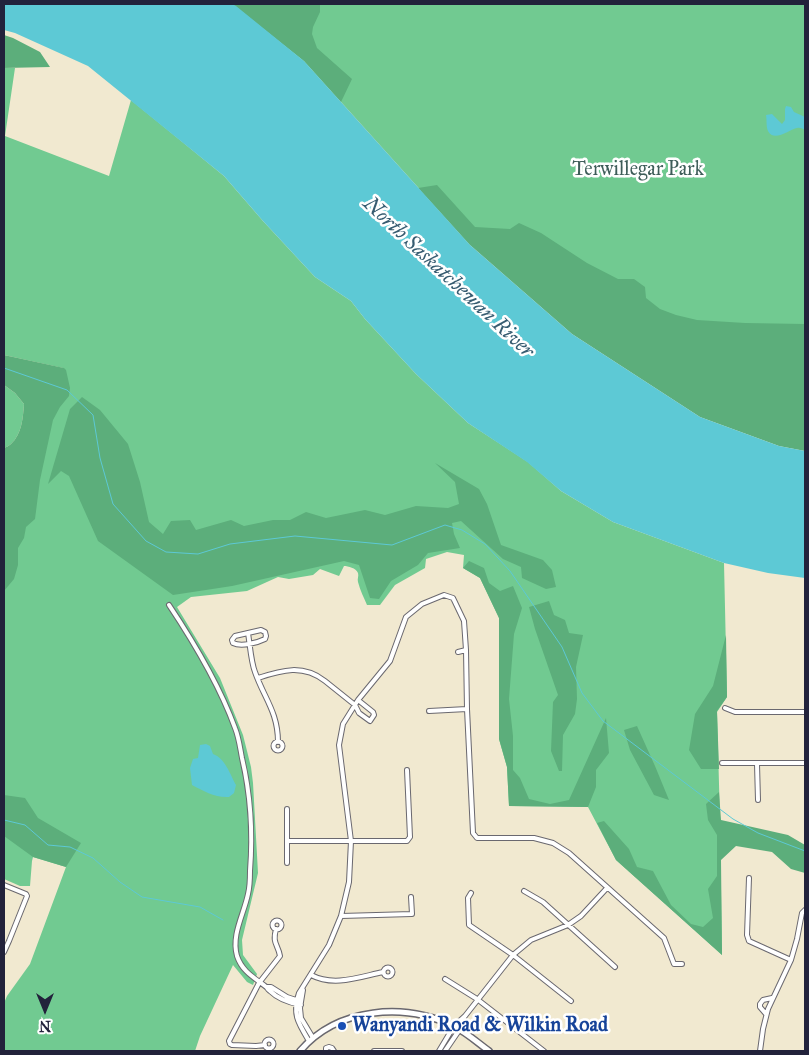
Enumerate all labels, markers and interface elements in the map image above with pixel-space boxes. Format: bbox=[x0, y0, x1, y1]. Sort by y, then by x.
park label: Terwillegar Park bbox=[572, 158, 704, 182]
water label: North Saskatchewan River bbox=[357, 192, 539, 364]
north arrow bbox=[20, 985, 70, 1035]
place label: Wanyandi Road & Wilkin Road bbox=[352, 1014, 608, 1038]
text: N bbox=[39, 1017, 51, 1034]
marker: Wanyandi Road & Wilkin Road bbox=[336, 1020, 348, 1032]

